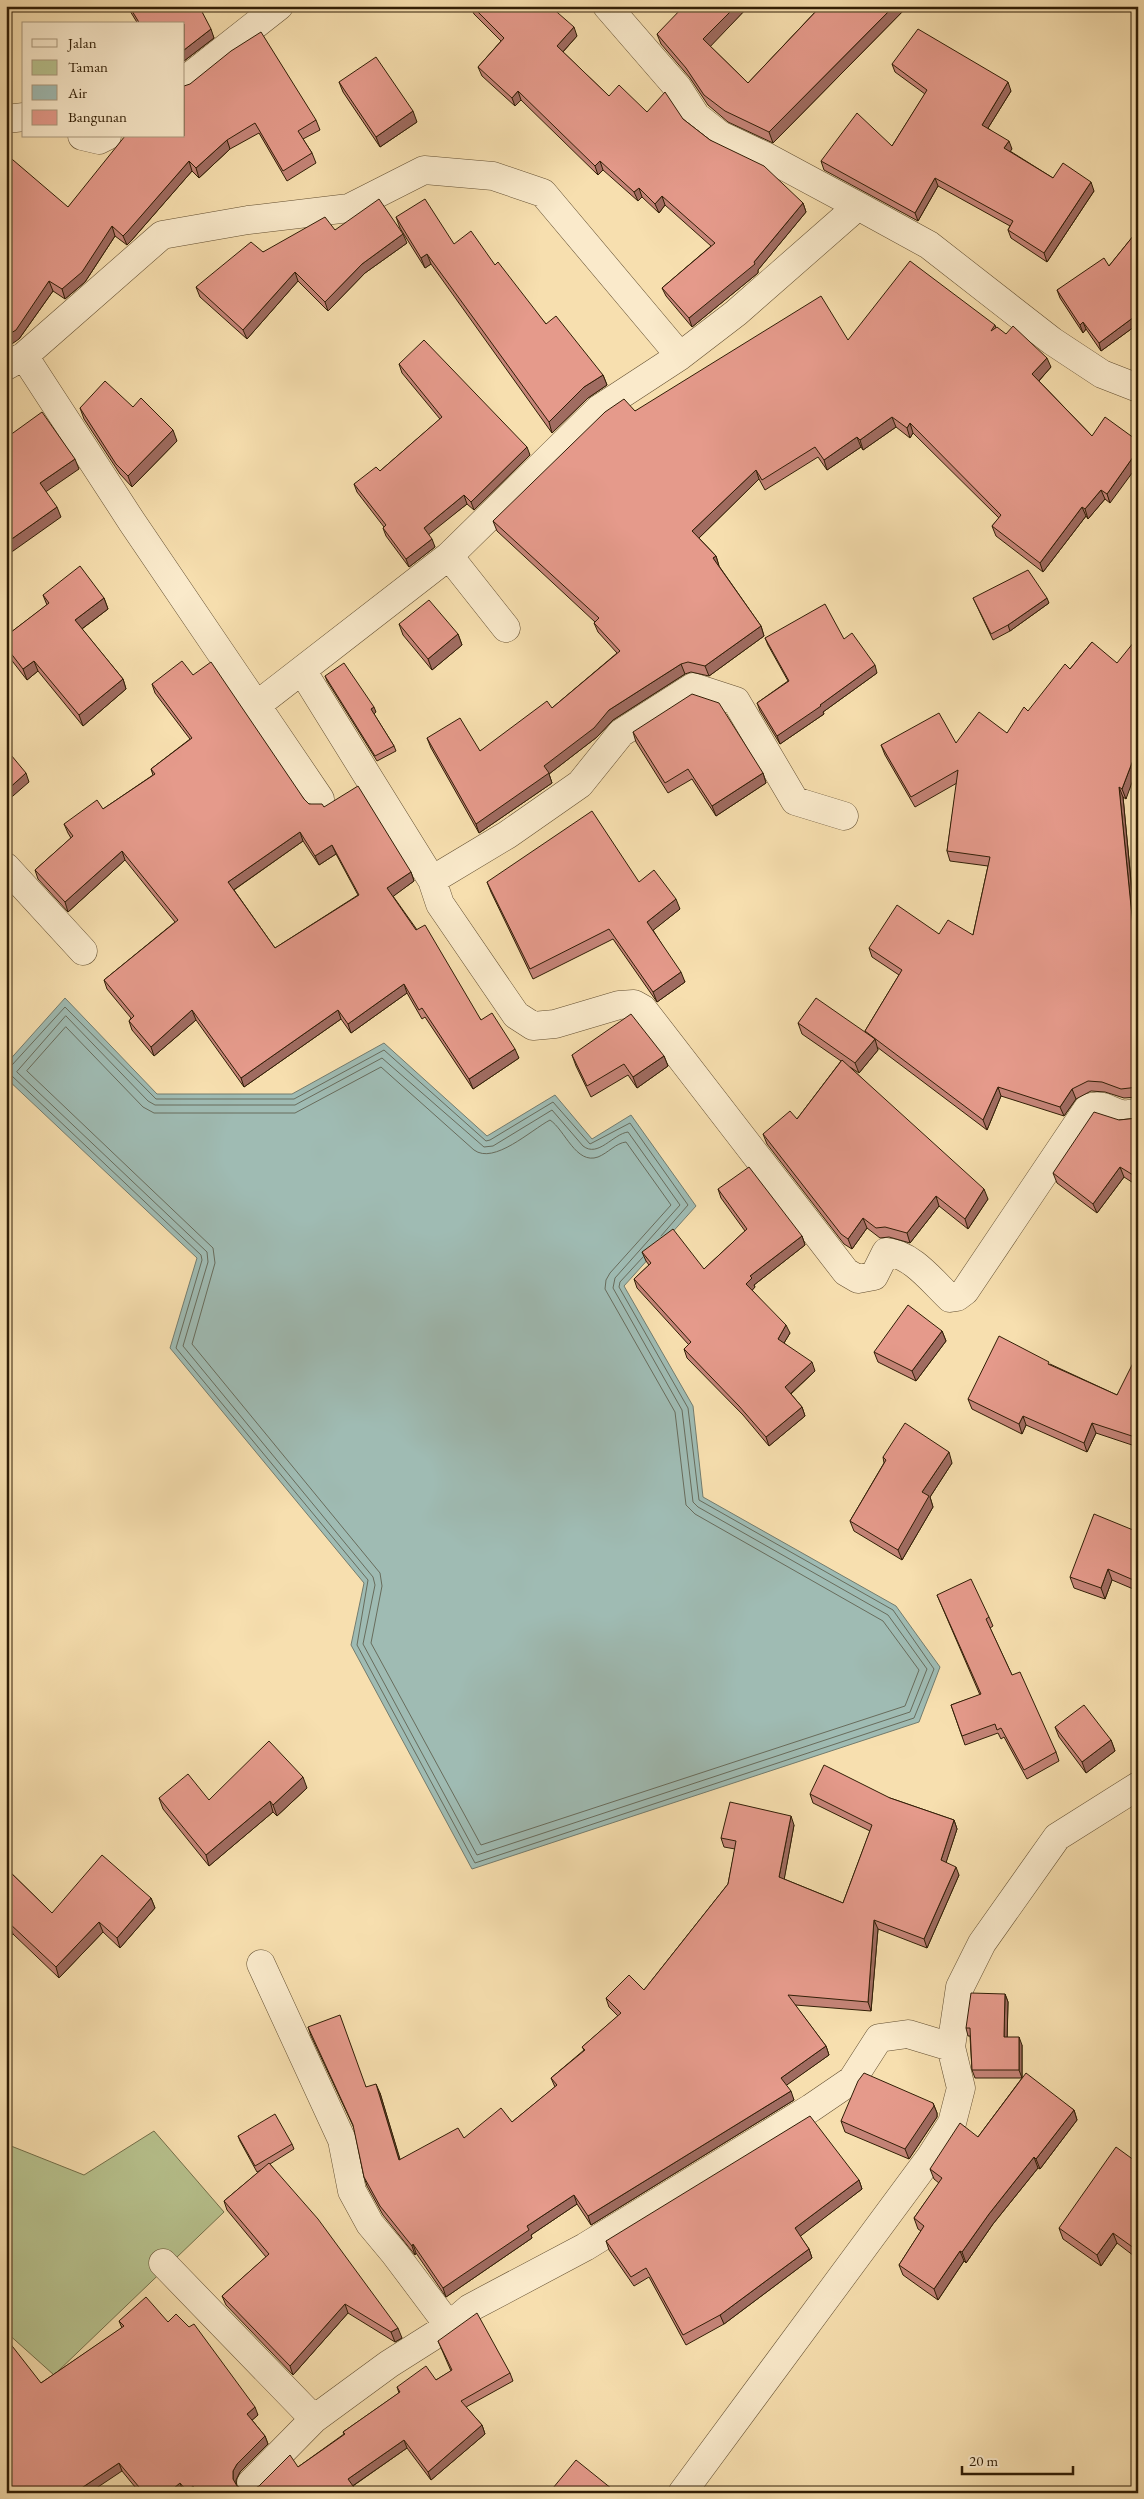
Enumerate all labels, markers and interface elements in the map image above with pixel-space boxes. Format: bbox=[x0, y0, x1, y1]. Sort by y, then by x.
legend bbox=[22, 22, 185, 138]
text: Jalan bbox=[66, 33, 97, 52]
text: Taman bbox=[68, 57, 108, 76]
text: Air bbox=[67, 83, 87, 102]
text: Bangunan bbox=[68, 107, 127, 126]
scale bar bbox=[962, 2444, 1073, 2476]
text: 20 m bbox=[969, 2451, 998, 2470]

